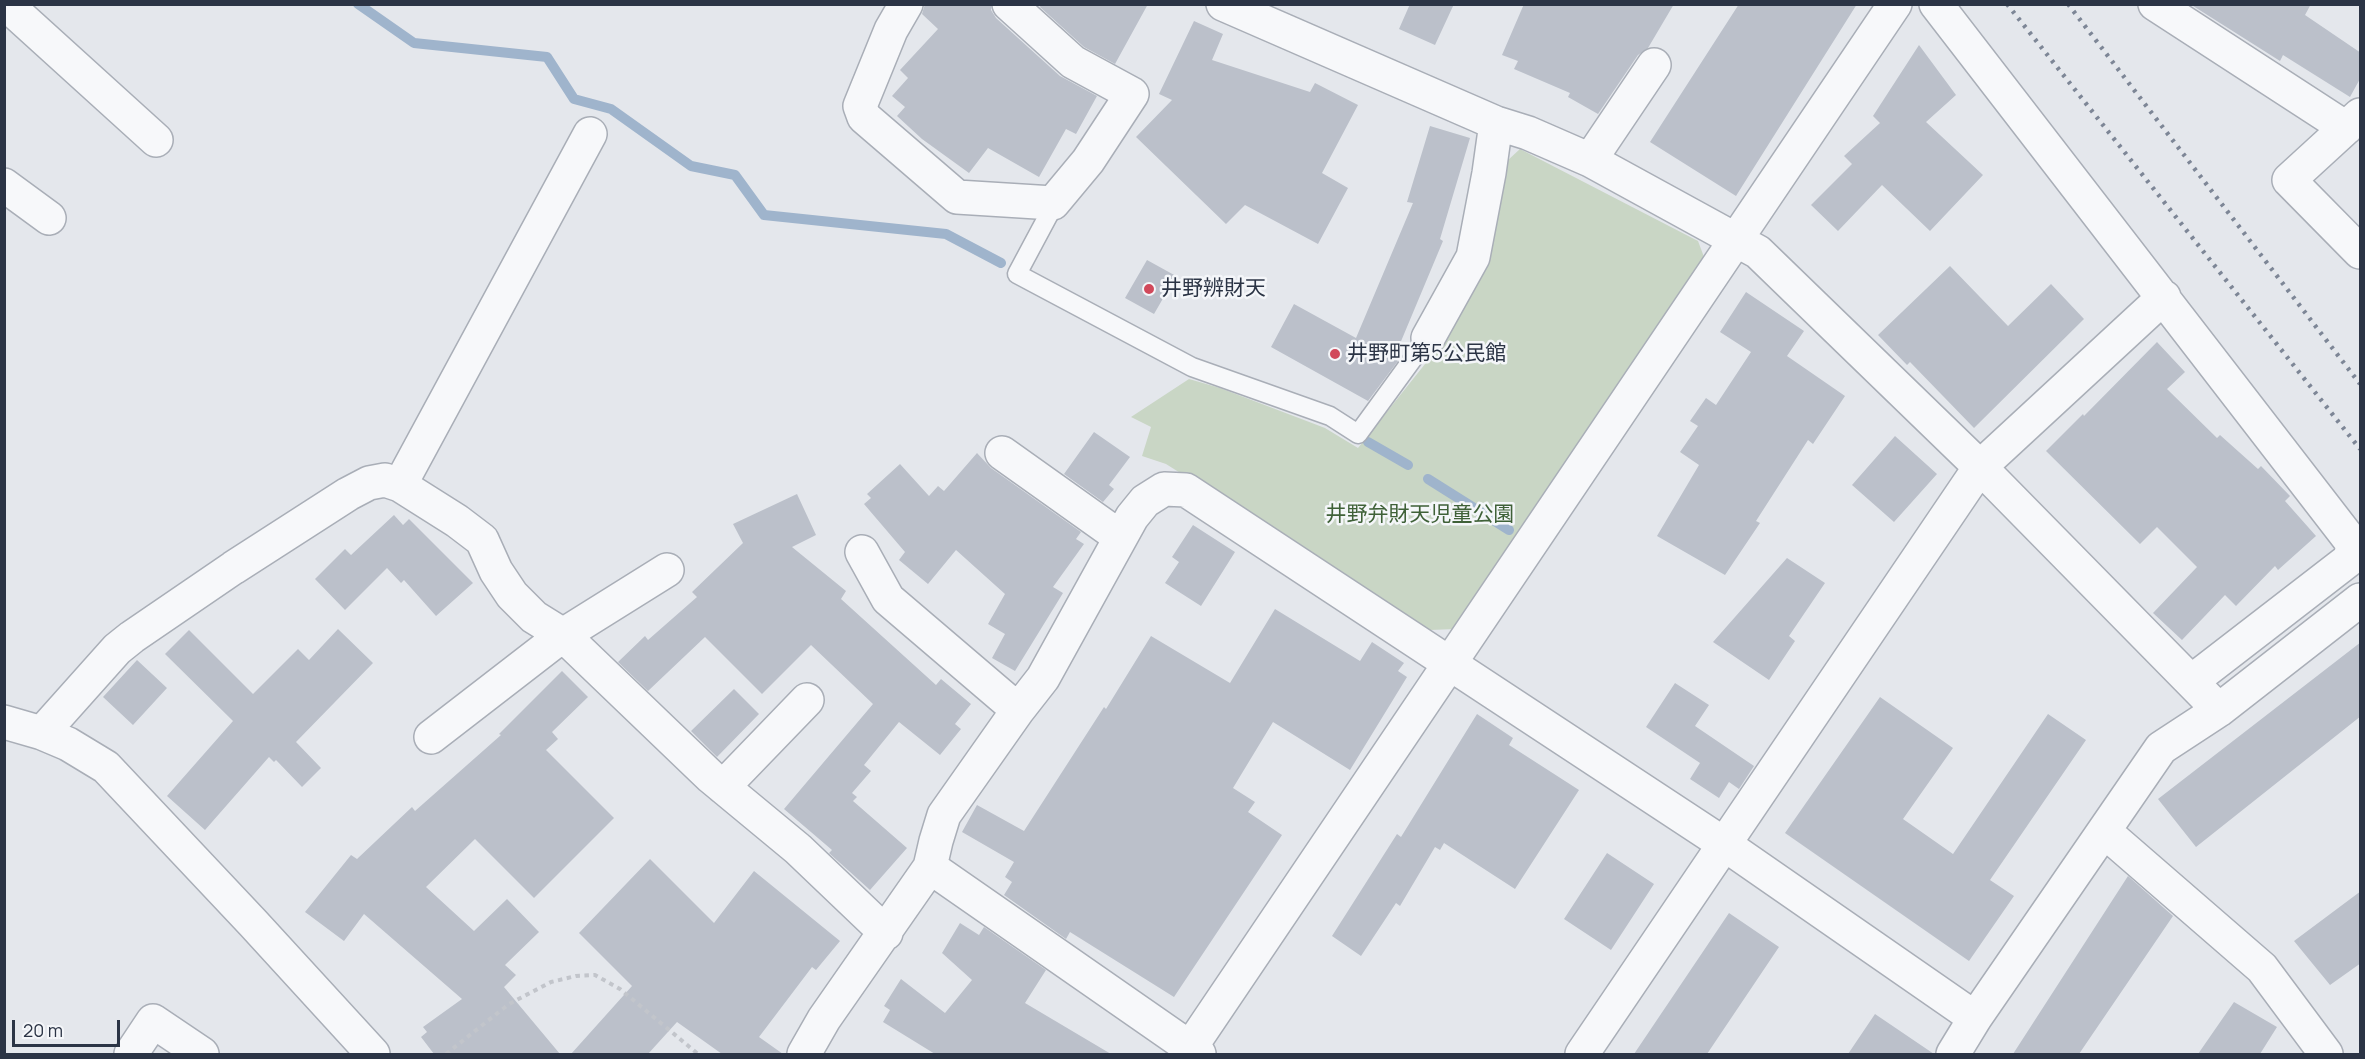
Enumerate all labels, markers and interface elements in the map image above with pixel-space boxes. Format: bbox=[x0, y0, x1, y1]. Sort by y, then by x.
place label: 井野辨財天 bbox=[1161, 276, 1266, 302]
marker: 井野辨財天 bbox=[1142, 282, 1156, 296]
place label: 井野町第5公民館 bbox=[1347, 341, 1506, 367]
marker: 井野町第5公民館 bbox=[1328, 347, 1342, 361]
park label: 井野弁財天児童公園 bbox=[1326, 502, 1514, 528]
scale bar bbox=[15, 1008, 123, 1046]
text: 20 m bbox=[23, 1018, 63, 1042]

